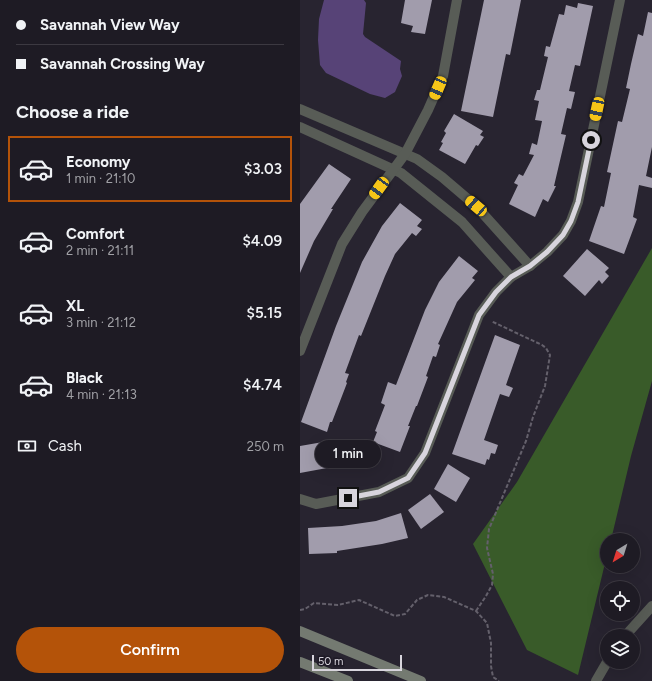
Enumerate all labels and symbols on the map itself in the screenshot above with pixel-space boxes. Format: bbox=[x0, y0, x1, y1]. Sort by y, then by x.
car bbox=[428, 75, 448, 101]
car bbox=[589, 96, 605, 122]
route start bbox=[582, 131, 600, 149]
car bbox=[367, 175, 391, 201]
car bbox=[463, 194, 489, 218]
callout: 1 min bbox=[315, 440, 381, 468]
route end bbox=[339, 489, 357, 507]
north arrow bbox=[600, 533, 640, 573]
scale bar bbox=[312, 653, 402, 672]

